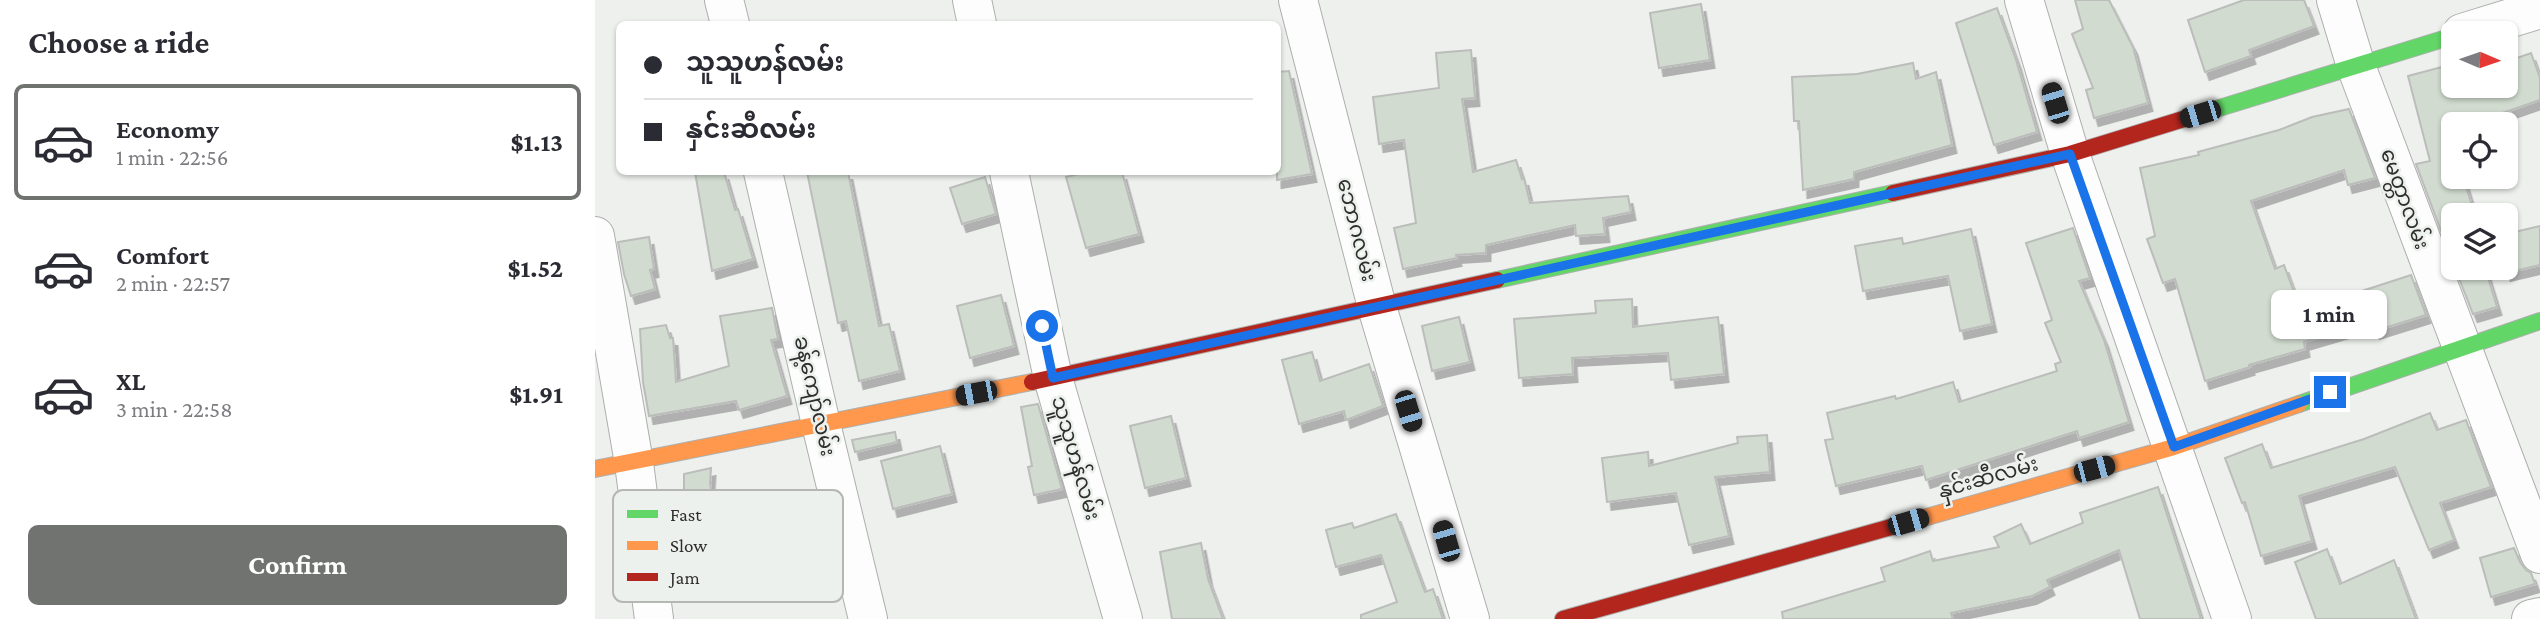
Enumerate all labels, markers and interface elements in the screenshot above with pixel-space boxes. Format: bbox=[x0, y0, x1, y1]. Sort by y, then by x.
north arrow bbox=[2441, 21, 2518, 98]
map controls bbox=[2441, 21, 2518, 280]
text: Choose a ride bbox=[28, 24, 209, 60]
text: သူသူဟန်လမ်း bbox=[686, 48, 844, 77]
car bbox=[2039, 80, 2072, 126]
car bbox=[2177, 98, 2224, 130]
icon: car bbox=[32, 111, 95, 174]
button: locate bbox=[2441, 112, 2518, 189]
text: Economy bbox=[116, 115, 219, 144]
text: နှင်းဆီလမ်း bbox=[686, 115, 816, 144]
text: $1.13 bbox=[511, 128, 563, 157]
text: 1 min · 22:56 bbox=[116, 144, 229, 170]
street label: မေတ္တာလမ်း bbox=[2371, 144, 2438, 254]
street label: ဘောဂလမ်း bbox=[1333, 175, 1385, 284]
button: layers bbox=[2441, 203, 2518, 280]
icon: car bbox=[32, 237, 95, 300]
text: Comfort bbox=[116, 241, 209, 270]
text: $1.52 bbox=[507, 254, 563, 283]
text: 2 min · 22:57 bbox=[116, 270, 230, 296]
callout: 1 min bbox=[2272, 290, 2388, 340]
text: 1 min bbox=[2303, 301, 2355, 327]
route start bbox=[1026, 310, 1058, 342]
street label: ခန့်ကျော်လမ်း bbox=[784, 333, 844, 460]
icon: car bbox=[32, 363, 95, 426]
text: XL bbox=[116, 367, 145, 396]
route end bbox=[2314, 376, 2346, 408]
car bbox=[954, 379, 999, 407]
text: $1.91 bbox=[509, 380, 563, 409]
car bbox=[1392, 388, 1425, 434]
street label: သူသူဟန်လမ်း bbox=[1042, 392, 1109, 524]
text: 3 min · 22:58 bbox=[116, 396, 233, 422]
street label: နှင်းဆီလမ်း bbox=[1934, 447, 2042, 508]
car bbox=[2071, 453, 2118, 485]
legend bbox=[613, 490, 843, 602]
text: Fast bbox=[670, 504, 702, 525]
car bbox=[1885, 506, 1932, 538]
car bbox=[1431, 518, 1462, 564]
button: Confirm bbox=[28, 525, 567, 605]
text: Slow bbox=[670, 535, 707, 556]
text: Jam bbox=[668, 567, 700, 588]

